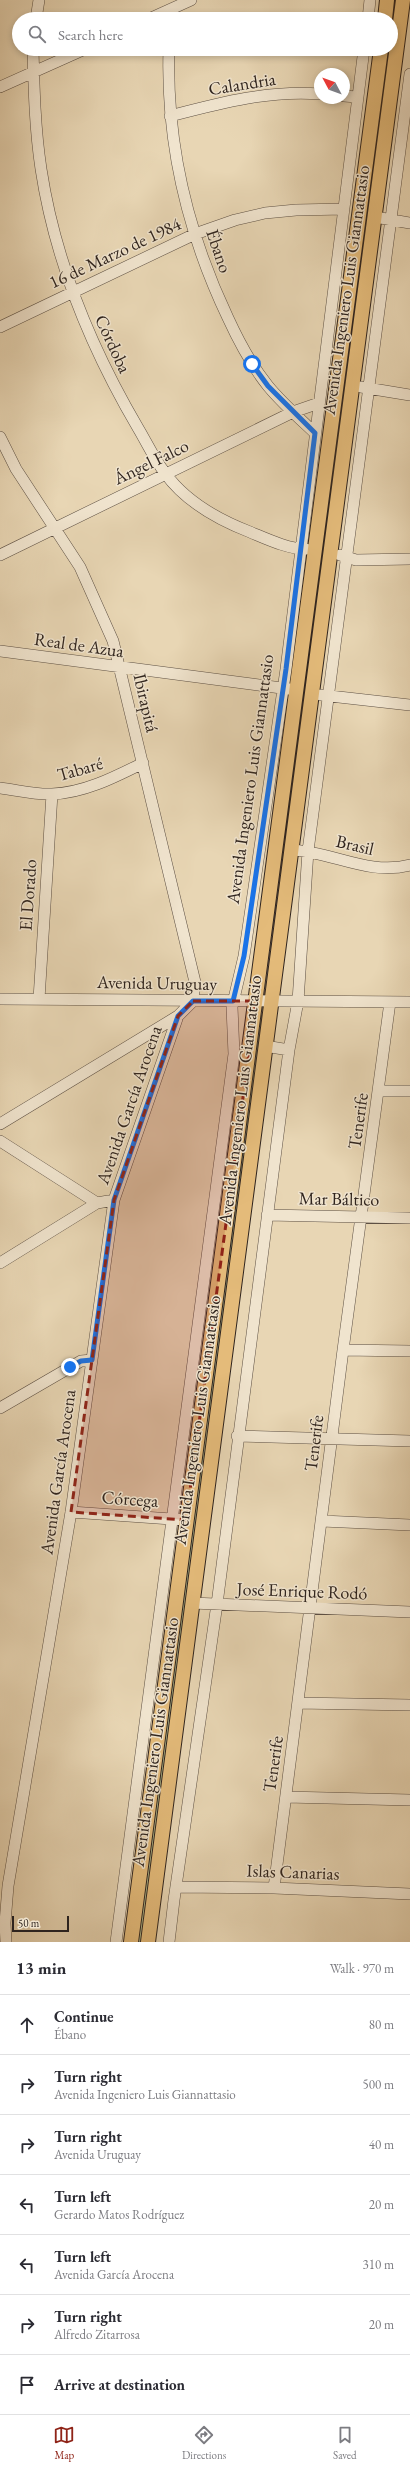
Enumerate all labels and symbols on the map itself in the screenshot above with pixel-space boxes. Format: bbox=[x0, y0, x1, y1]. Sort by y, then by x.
street label: Calandria bbox=[207, 67, 278, 100]
north arrow bbox=[314, 68, 350, 104]
street label: Avenida Ingeniero Luis Giannattasio bbox=[316, 164, 374, 417]
street label: 16 de Marzo de 1984 bbox=[45, 212, 185, 293]
street label: Ébano bbox=[201, 226, 238, 276]
street label: Córdoba bbox=[90, 311, 137, 377]
route start bbox=[243, 355, 261, 373]
street label: Ángel Falco bbox=[109, 433, 192, 490]
street label: Real de Azua bbox=[33, 627, 126, 662]
street label: Avenida Ingeniero Luis Giannattasio bbox=[220, 653, 278, 906]
street label: Ibirapitá bbox=[129, 671, 165, 735]
street label: Tabaré bbox=[54, 751, 105, 786]
street label: Brasil bbox=[334, 829, 376, 860]
street label: El Dorado bbox=[14, 858, 41, 932]
street label: Avenida Uruguay bbox=[96, 970, 218, 995]
street label: Avenida Ingeniero Luis Giannattasio bbox=[213, 974, 266, 1227]
street label: Avenida García Arocena bbox=[90, 1022, 167, 1188]
street label: Tenerife bbox=[342, 1091, 373, 1150]
street label: Mar Báltico bbox=[298, 1186, 380, 1211]
street label: Avenida Ingeniero Luis Giannattasio bbox=[167, 1294, 225, 1547]
route end bbox=[61, 1358, 79, 1376]
street label: Avenida García Arocena bbox=[34, 1387, 81, 1557]
street label: Tenerife bbox=[299, 1414, 328, 1472]
street label: Córcega bbox=[101, 1485, 160, 1512]
street label: José Enrique Rodó bbox=[234, 1577, 368, 1604]
street label: Avenida Ingeniero Luis Giannattasio bbox=[125, 1616, 183, 1869]
street label: Tenerife bbox=[257, 1734, 288, 1793]
street label: Islas Canarias bbox=[246, 1858, 340, 1885]
scale bar bbox=[12, 1914, 69, 1933]

